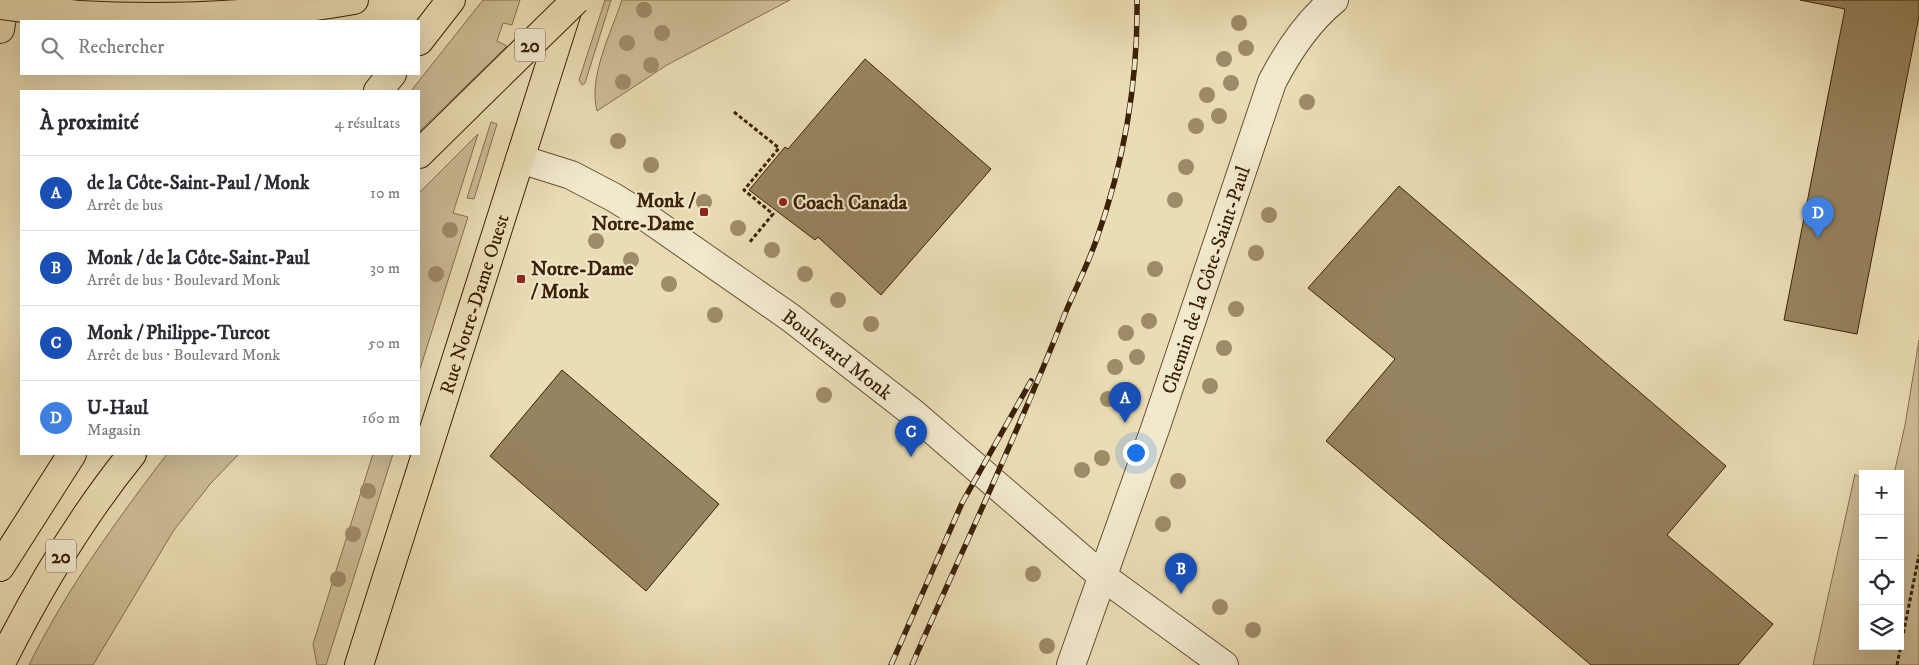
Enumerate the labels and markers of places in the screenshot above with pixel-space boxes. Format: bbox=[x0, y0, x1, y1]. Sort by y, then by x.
place label: Monk / Notre-Dame bbox=[591, 189, 697, 237]
place label: Coach Canada bbox=[793, 191, 908, 216]
marker: Coach Canada bbox=[777, 196, 789, 208]
pin: D bbox=[1802, 197, 1834, 238]
marker: Monk / Notre-Dame bbox=[698, 206, 710, 218]
place label: Notre-Dame / Monk bbox=[530, 257, 634, 305]
marker: Notre-Dame / Monk bbox=[515, 273, 527, 285]
pin: A bbox=[1109, 382, 1141, 423]
pin: C bbox=[895, 416, 927, 457]
pin: B bbox=[1165, 553, 1197, 594]

